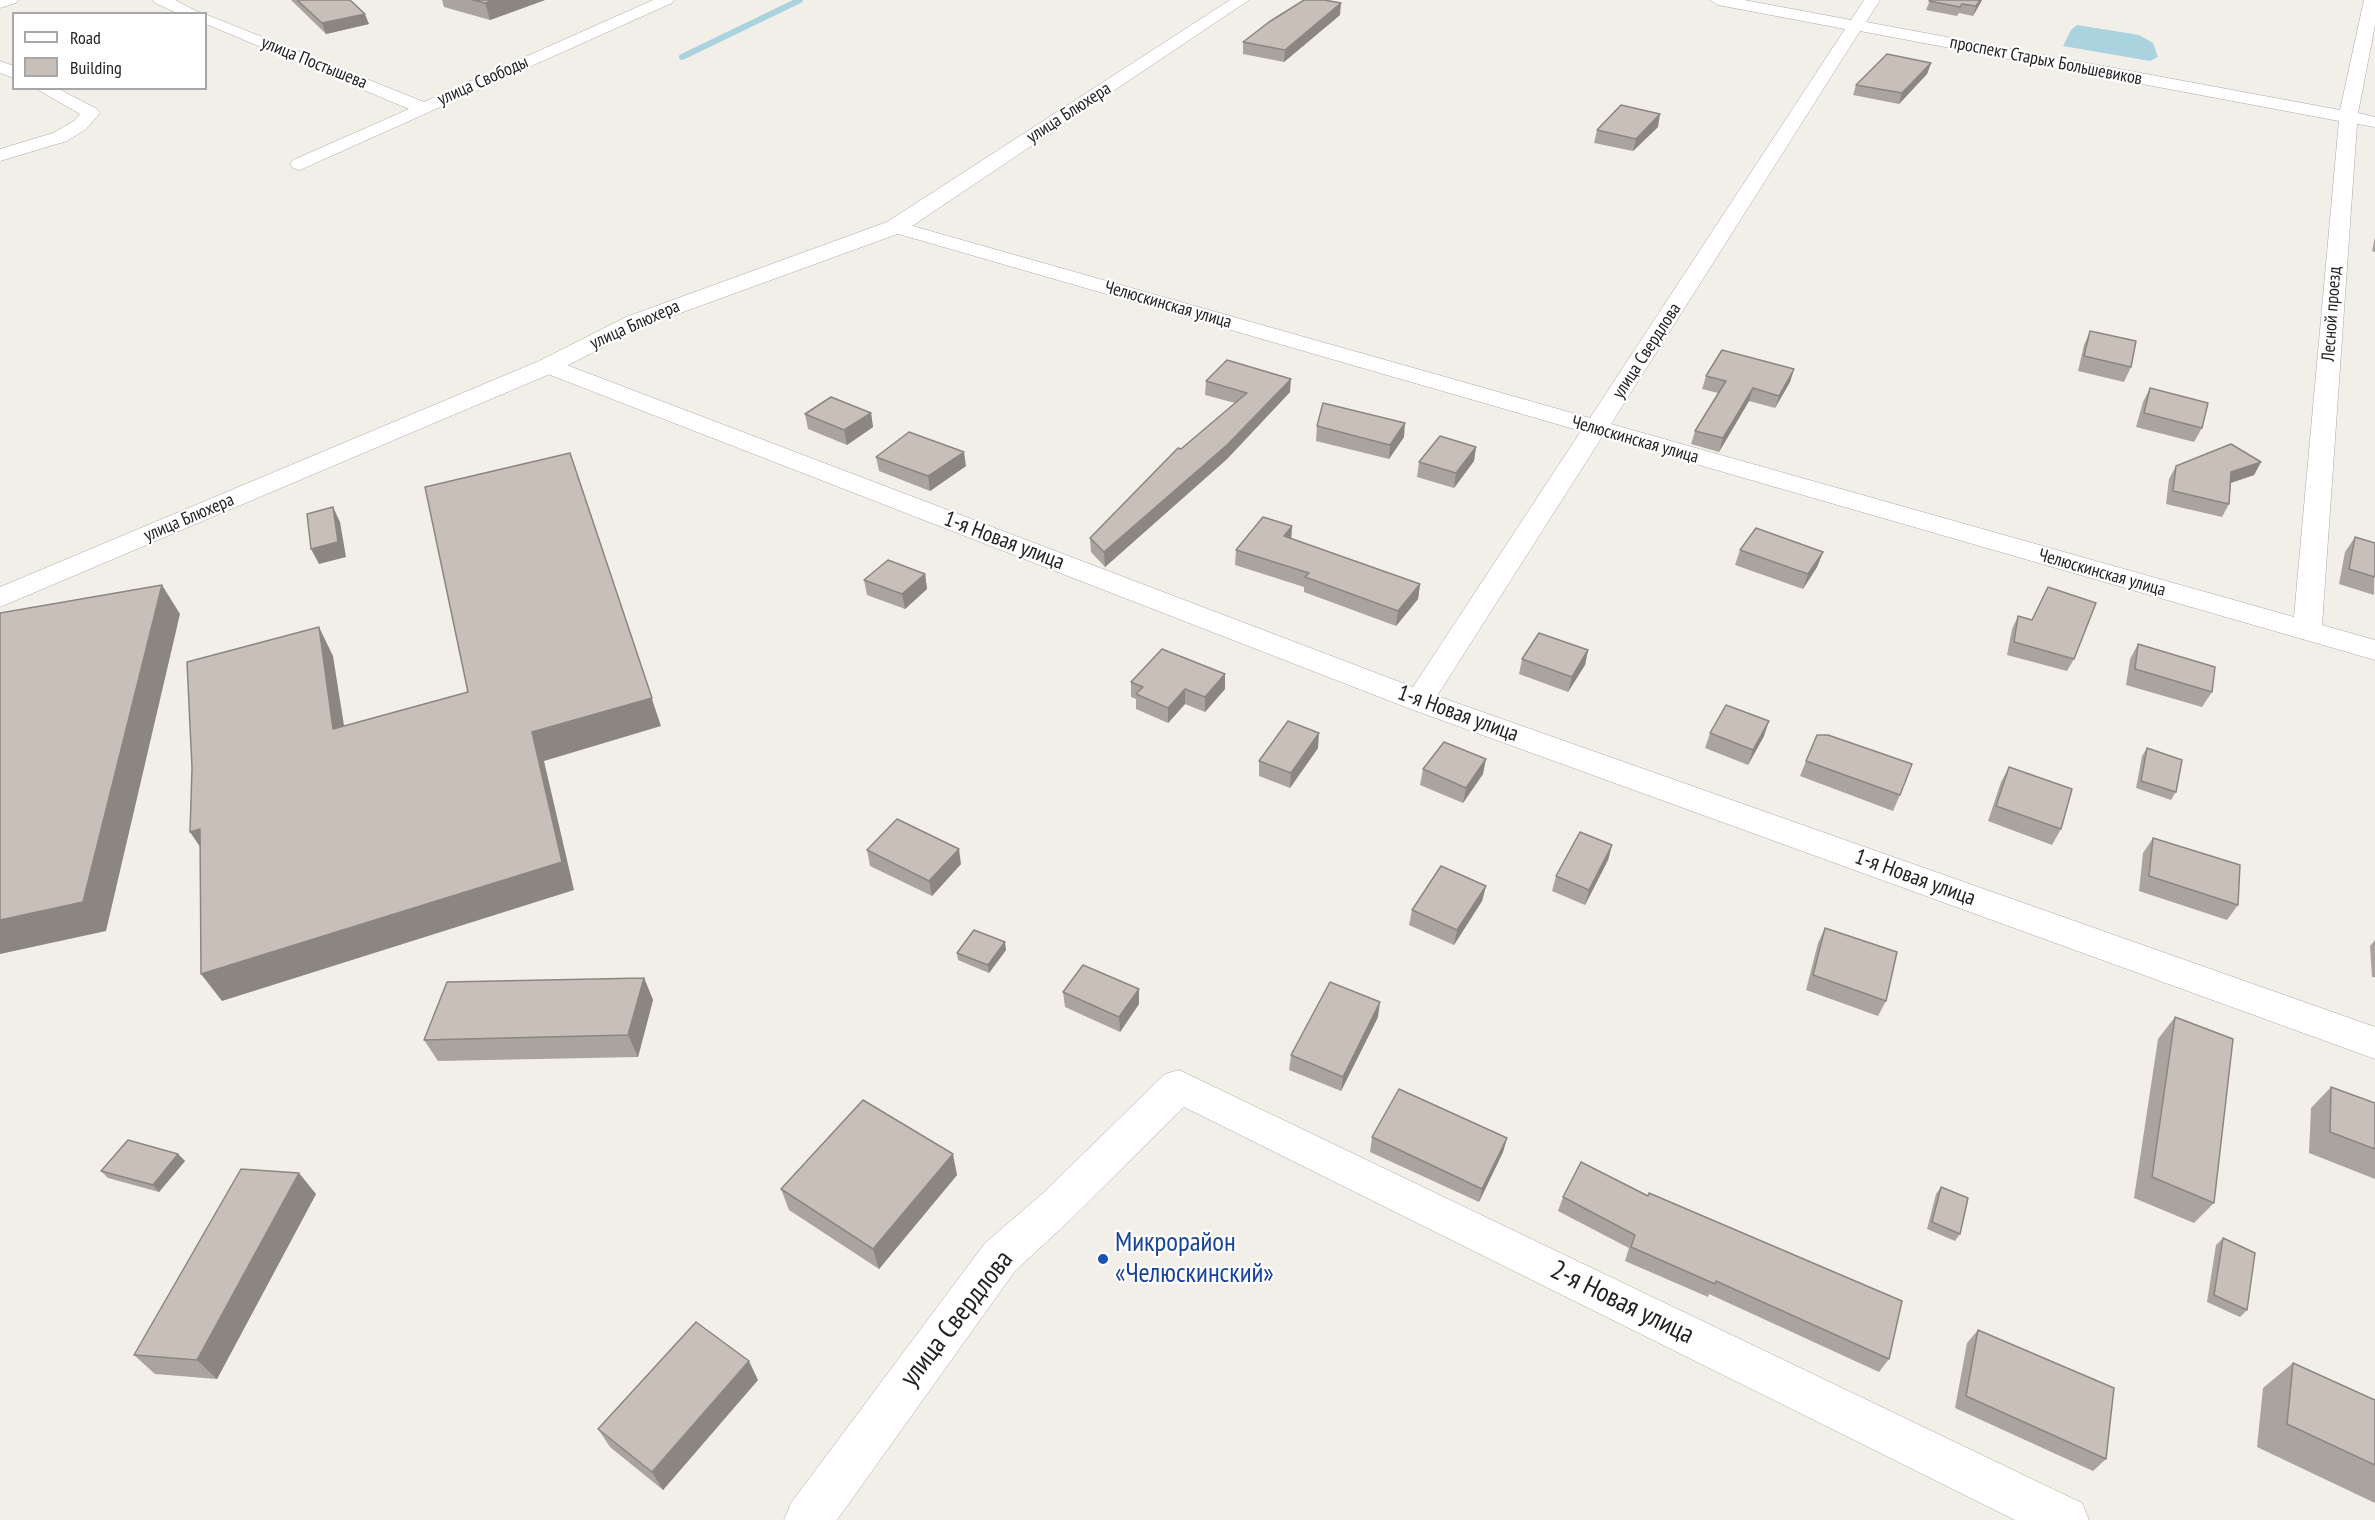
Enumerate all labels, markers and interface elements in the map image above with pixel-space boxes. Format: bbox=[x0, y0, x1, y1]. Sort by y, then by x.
legend bbox=[12, 12, 207, 90]
text: Road bbox=[70, 26, 101, 49]
street label: улица Постышева bbox=[258, 32, 370, 94]
street label: проспект Старых Большевиков bbox=[1948, 32, 2144, 90]
street label: улица Свободы bbox=[434, 51, 532, 111]
text: Building bbox=[70, 56, 122, 79]
street label: улица Блюхера bbox=[1023, 78, 1115, 148]
street label: Лесной проезд bbox=[2318, 266, 2346, 362]
street label: Челюскинская улица bbox=[1102, 277, 1234, 333]
street label: улица Блюхера bbox=[587, 296, 683, 354]
street label: улица Свердлова bbox=[1608, 299, 1686, 403]
street label: Челюскинская улица bbox=[1569, 412, 1701, 468]
street label: улица Блюхера bbox=[141, 489, 237, 547]
street label: 1-я Новая улица bbox=[940, 506, 1068, 576]
street label: Челюскинская улица bbox=[2036, 545, 2168, 601]
street label: 1-я Новая улица bbox=[1394, 680, 1522, 748]
street label: 1-я Новая улица bbox=[1851, 844, 1979, 912]
place label: Микрорайон «Челюскинский» bbox=[1115, 1227, 1274, 1290]
street label: улица Свердлова bbox=[894, 1244, 1020, 1394]
marker: Микрорайон «Челюскинский» bbox=[1096, 1252, 1110, 1266]
street label: 2-я Новая улица bbox=[1545, 1254, 1699, 1352]

